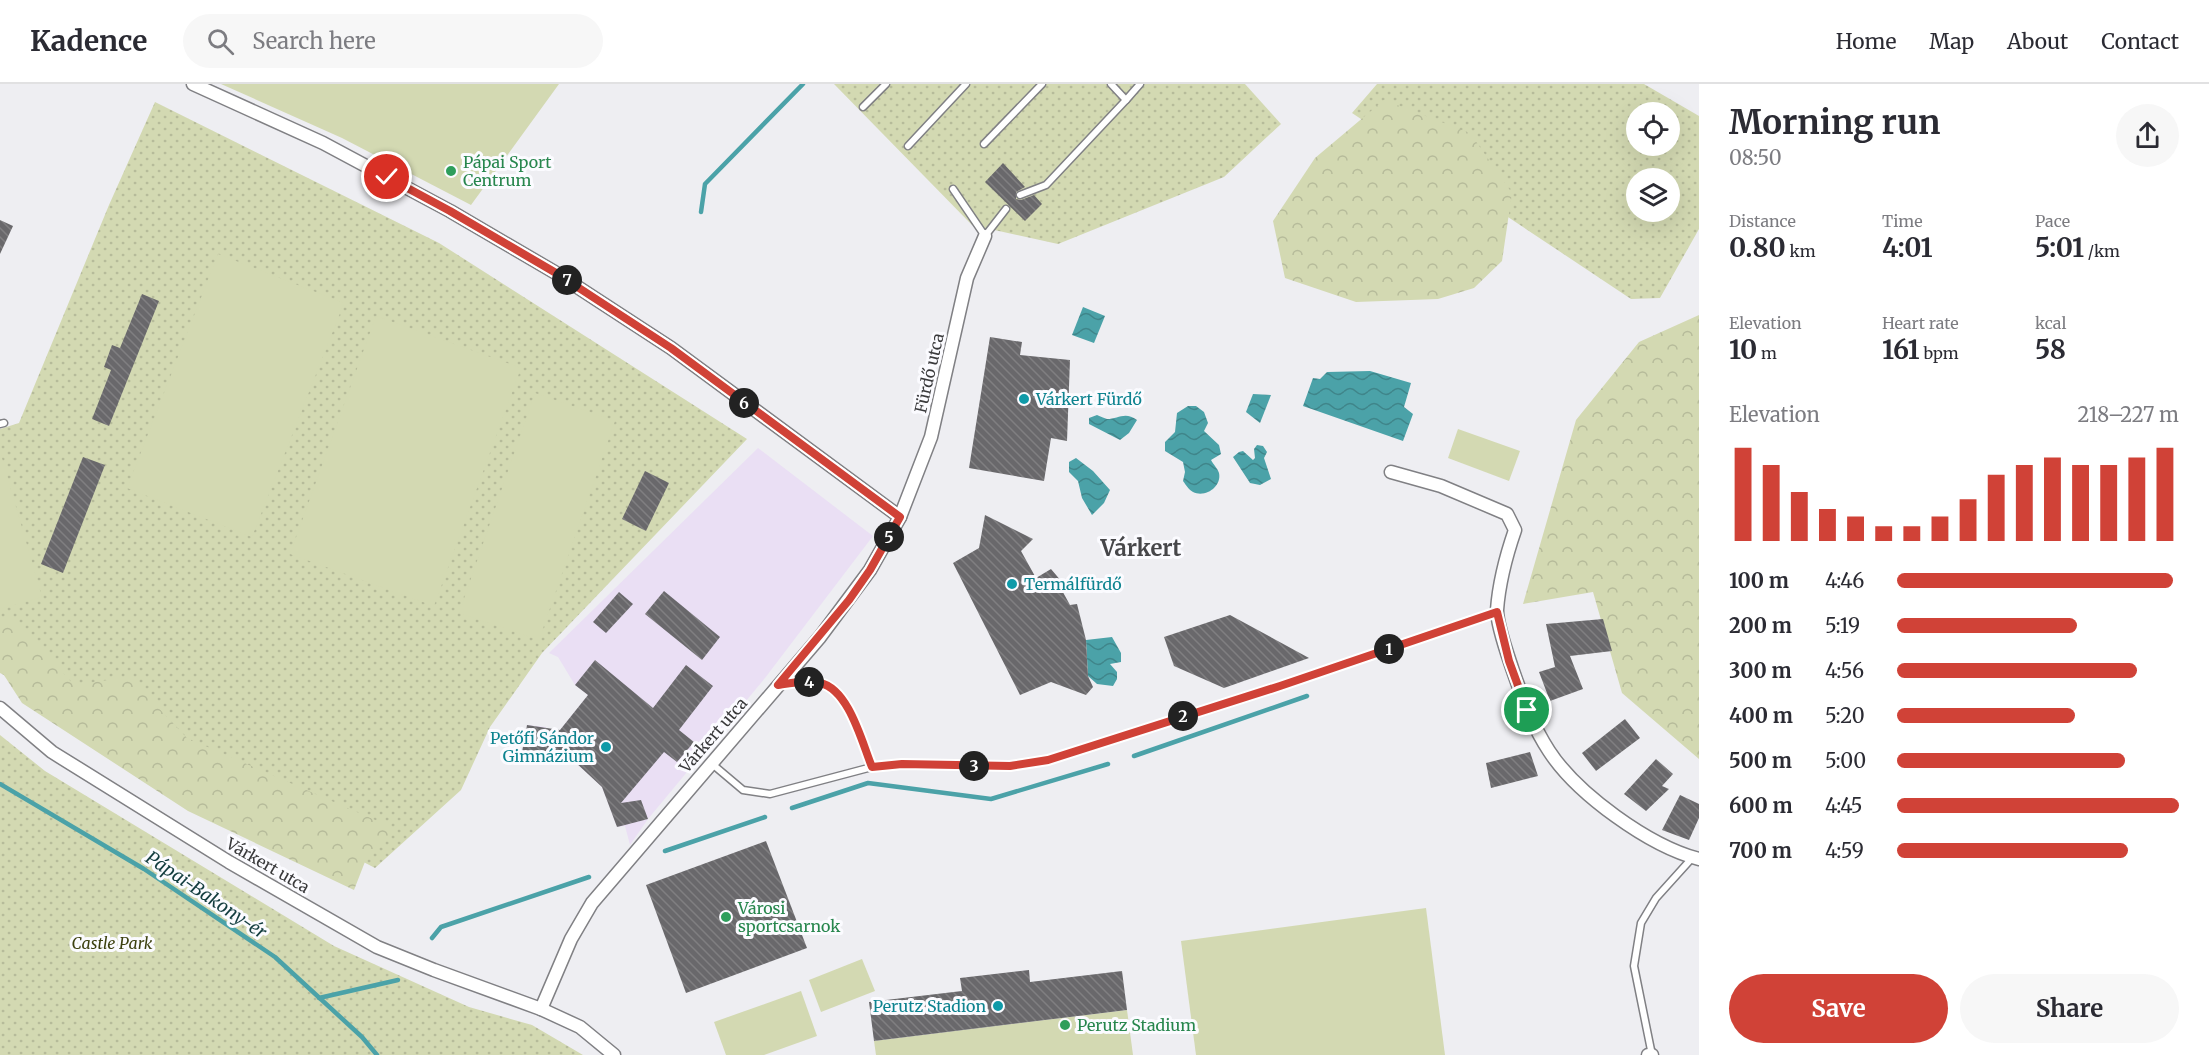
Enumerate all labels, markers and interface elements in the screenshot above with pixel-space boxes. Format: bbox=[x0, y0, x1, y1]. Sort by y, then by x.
search box bbox=[183, 14, 603, 68]
text: Kadence bbox=[30, 23, 147, 59]
icon: search bbox=[204, 25, 237, 58]
text: Search here bbox=[252, 27, 376, 55]
text: Home bbox=[1836, 28, 1896, 55]
text: Map bbox=[1929, 28, 1974, 55]
text: About bbox=[2007, 28, 2068, 55]
text: Contact bbox=[2101, 28, 2179, 55]
map controls bbox=[1626, 102, 1680, 222]
button: locate bbox=[1626, 102, 1680, 156]
text: Morning run bbox=[1729, 102, 1940, 143]
button: share bbox=[2116, 104, 2179, 167]
text: 08:50 bbox=[1729, 145, 1782, 170]
pin bbox=[361, 151, 412, 202]
place label: Pápai Sport Centrum bbox=[463, 152, 552, 190]
icon: check bbox=[370, 160, 403, 193]
marker: Pápai Sport Centrum bbox=[444, 164, 458, 178]
button: layers bbox=[1626, 168, 1680, 222]
text: Distance bbox=[1729, 211, 1796, 231]
text: Time bbox=[1882, 211, 1923, 231]
text: Pace bbox=[2035, 211, 2070, 231]
text: 0.80 bbox=[1729, 231, 1786, 264]
text: 4:01 bbox=[1882, 231, 1933, 264]
text: 5:01 bbox=[2035, 231, 2084, 264]
text: km bbox=[1786, 241, 1816, 261]
text: /km bbox=[2084, 241, 2120, 261]
pin: 7 bbox=[552, 265, 582, 295]
text: 7 bbox=[562, 270, 572, 290]
text: Elevation bbox=[1729, 313, 1802, 333]
text: Heart rate bbox=[1882, 313, 1959, 333]
text: kcal bbox=[2035, 313, 2066, 333]
street label: Fürdő utca bbox=[910, 331, 948, 415]
text: 10 bbox=[1729, 333, 1757, 366]
text: 161 bbox=[1882, 333, 1920, 366]
text: 58 bbox=[2035, 333, 2066, 366]
text: m bbox=[1757, 343, 1777, 363]
text: bpm bbox=[1920, 343, 1959, 363]
pin: 6 bbox=[729, 388, 759, 418]
place label: Várkert Fürdő bbox=[1035, 389, 1142, 409]
marker: Várkert Fürdő bbox=[1017, 392, 1031, 406]
text: 6 bbox=[739, 393, 749, 413]
text: Elevation bbox=[1729, 402, 1820, 427]
text: 218–227 m bbox=[2078, 402, 2179, 427]
pin: 5 bbox=[874, 522, 904, 552]
text: 5 bbox=[884, 527, 894, 547]
district label: Várkert bbox=[1100, 534, 1182, 562]
text: 100 m bbox=[1729, 568, 1789, 593]
text: 4:46 bbox=[1825, 568, 1864, 593]
place label: Termálfürdő bbox=[1024, 574, 1122, 594]
marker: Termálfürdő bbox=[1005, 577, 1019, 591]
text: 200 m bbox=[1729, 613, 1792, 638]
text: 5:19 bbox=[1825, 613, 1860, 638]
pin: 1 bbox=[1374, 634, 1404, 664]
text: 1 bbox=[1385, 639, 1393, 659]
text: 300 m bbox=[1729, 658, 1792, 683]
text: 4:56 bbox=[1825, 658, 1864, 683]
pin: 4 bbox=[794, 667, 824, 697]
text: 4 bbox=[804, 672, 814, 692]
pin bbox=[1501, 684, 1552, 735]
street label: Várkert utca bbox=[674, 693, 751, 777]
icon: arrive bbox=[1510, 693, 1543, 726]
pin: 2 bbox=[1168, 701, 1198, 731]
text: 400 m bbox=[1729, 703, 1793, 728]
text: 5:20 bbox=[1825, 703, 1865, 728]
text: 2 bbox=[1178, 706, 1188, 726]
place label: Petőfi Sándor Gimnázium bbox=[490, 728, 594, 766]
marker: Petőfi Sándor Gimnázium bbox=[599, 740, 613, 754]
text: 500 m bbox=[1729, 748, 1792, 773]
text: 5:00 bbox=[1825, 748, 1866, 773]
pin: 3 bbox=[959, 751, 989, 781]
text: 3 bbox=[969, 756, 979, 776]
text: 600 m bbox=[1729, 793, 1793, 818]
text: 4:45 bbox=[1825, 793, 1863, 818]
street label: Várkert utca bbox=[222, 833, 314, 897]
text: 700 m bbox=[1729, 838, 1792, 863]
text: 4:59 bbox=[1825, 838, 1864, 863]
water label: Pápai-Bakony-ér bbox=[142, 846, 272, 944]
place label: Városi sportcsarnok bbox=[737, 898, 841, 936]
marker: Városi sportcsarnok bbox=[719, 910, 733, 924]
park label: Castle Park bbox=[71, 933, 153, 953]
button: Save bbox=[1729, 974, 1948, 1043]
button: Share bbox=[1960, 974, 2179, 1043]
place label: Perutz Stadion bbox=[873, 996, 986, 1016]
marker: Perutz Stadion bbox=[991, 999, 1005, 1013]
place label: Perutz Stadium bbox=[1077, 1015, 1196, 1035]
marker: Perutz Stadium bbox=[1058, 1018, 1072, 1032]

